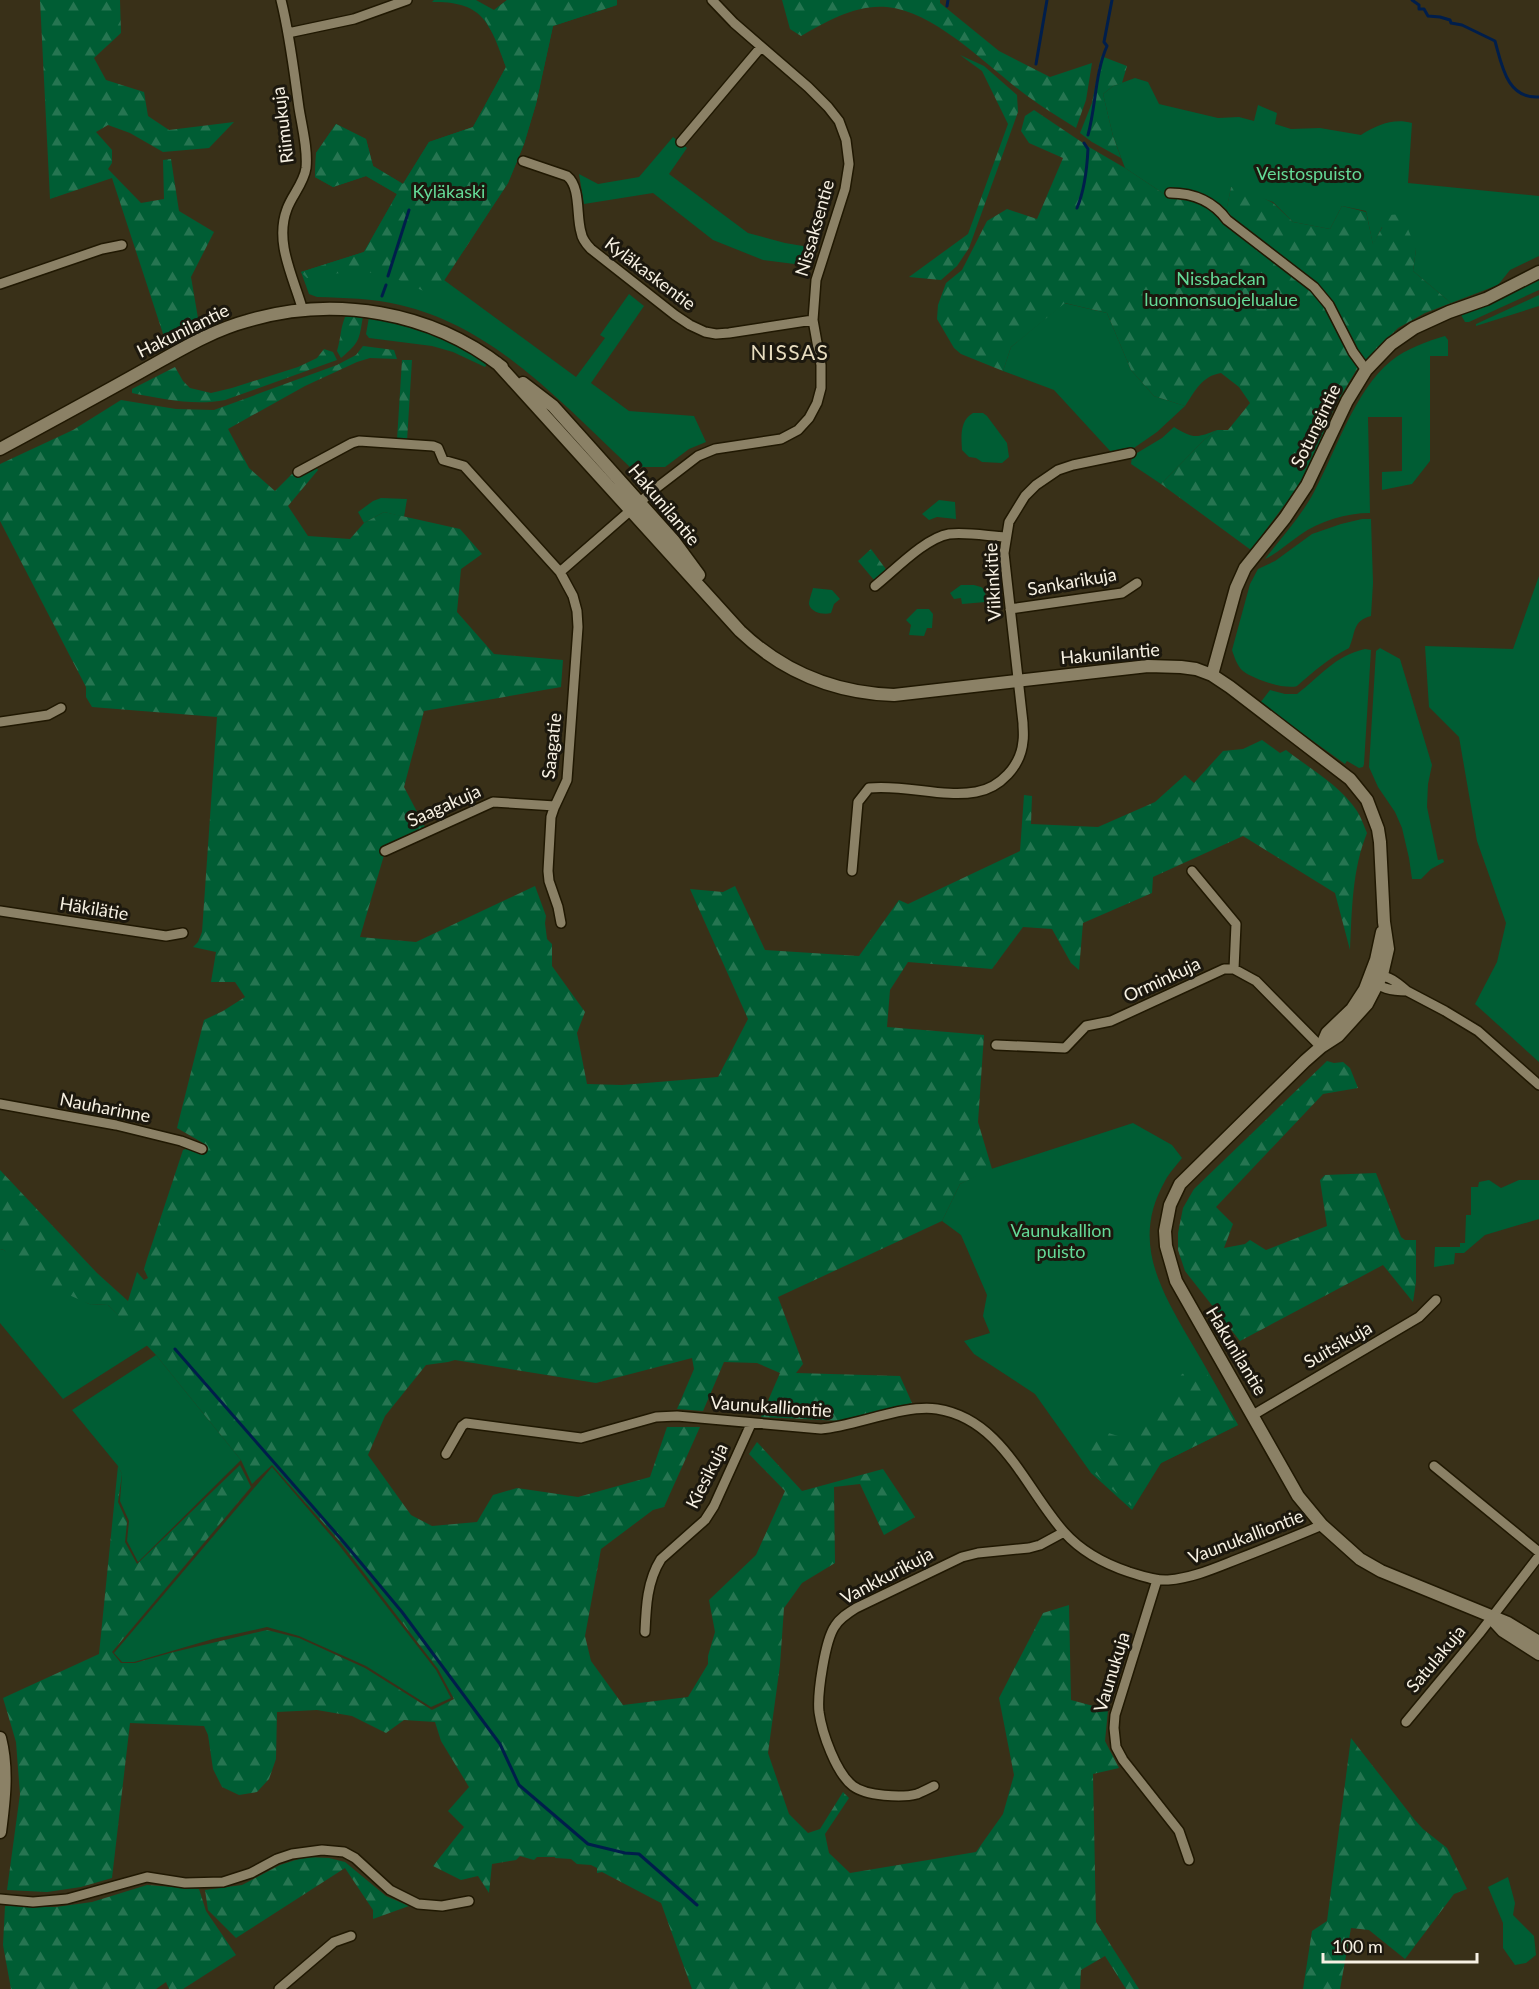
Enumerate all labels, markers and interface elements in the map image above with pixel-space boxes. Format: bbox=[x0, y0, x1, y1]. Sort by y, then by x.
street label: Riimukuja bbox=[266, 86, 298, 165]
park label: Veistospuisto bbox=[1256, 162, 1362, 184]
street label: Nissaksentie bbox=[790, 177, 838, 279]
park label: Kyläkaski bbox=[413, 180, 485, 202]
street label: Kyläkaskentie bbox=[601, 232, 700, 314]
park label: Nissbackan luonnonsuojelualue bbox=[1144, 267, 1298, 310]
street label: Hakunilantie bbox=[133, 298, 232, 362]
district label: NISSAS bbox=[750, 339, 830, 364]
street label: Sotungintie bbox=[1285, 380, 1345, 471]
street label: Hakunilantie bbox=[624, 459, 705, 550]
street label: Viikinkitie bbox=[979, 542, 1005, 622]
street label: Sankarikuja bbox=[1026, 562, 1118, 600]
street label: Hakunilantie bbox=[1059, 638, 1161, 668]
street label: Saagatie bbox=[537, 712, 565, 780]
street label: Saagakuja bbox=[403, 779, 484, 831]
street label: Häkilätie bbox=[58, 892, 130, 924]
street label: Orminkuja bbox=[1120, 952, 1204, 1006]
street label: Nauharinne bbox=[58, 1087, 152, 1127]
park label: Vaunukallion puisto bbox=[1010, 1219, 1112, 1262]
street label: Hakunilantie bbox=[1202, 1302, 1272, 1399]
street label: Suitsikuja bbox=[1300, 1316, 1375, 1372]
street label: Vaunukalliontie bbox=[710, 1391, 832, 1421]
street label: Kiesikuja bbox=[680, 1439, 732, 1512]
street label: Vaunukalliontie bbox=[1185, 1504, 1306, 1568]
street label: Vankkurikuja bbox=[837, 1542, 937, 1609]
street label: Satulakuja bbox=[1401, 1620, 1470, 1696]
street label: Vaunukuja bbox=[1088, 1629, 1134, 1714]
scale bar bbox=[1323, 1926, 1478, 1964]
text: 100 m bbox=[1332, 1935, 1383, 1957]

